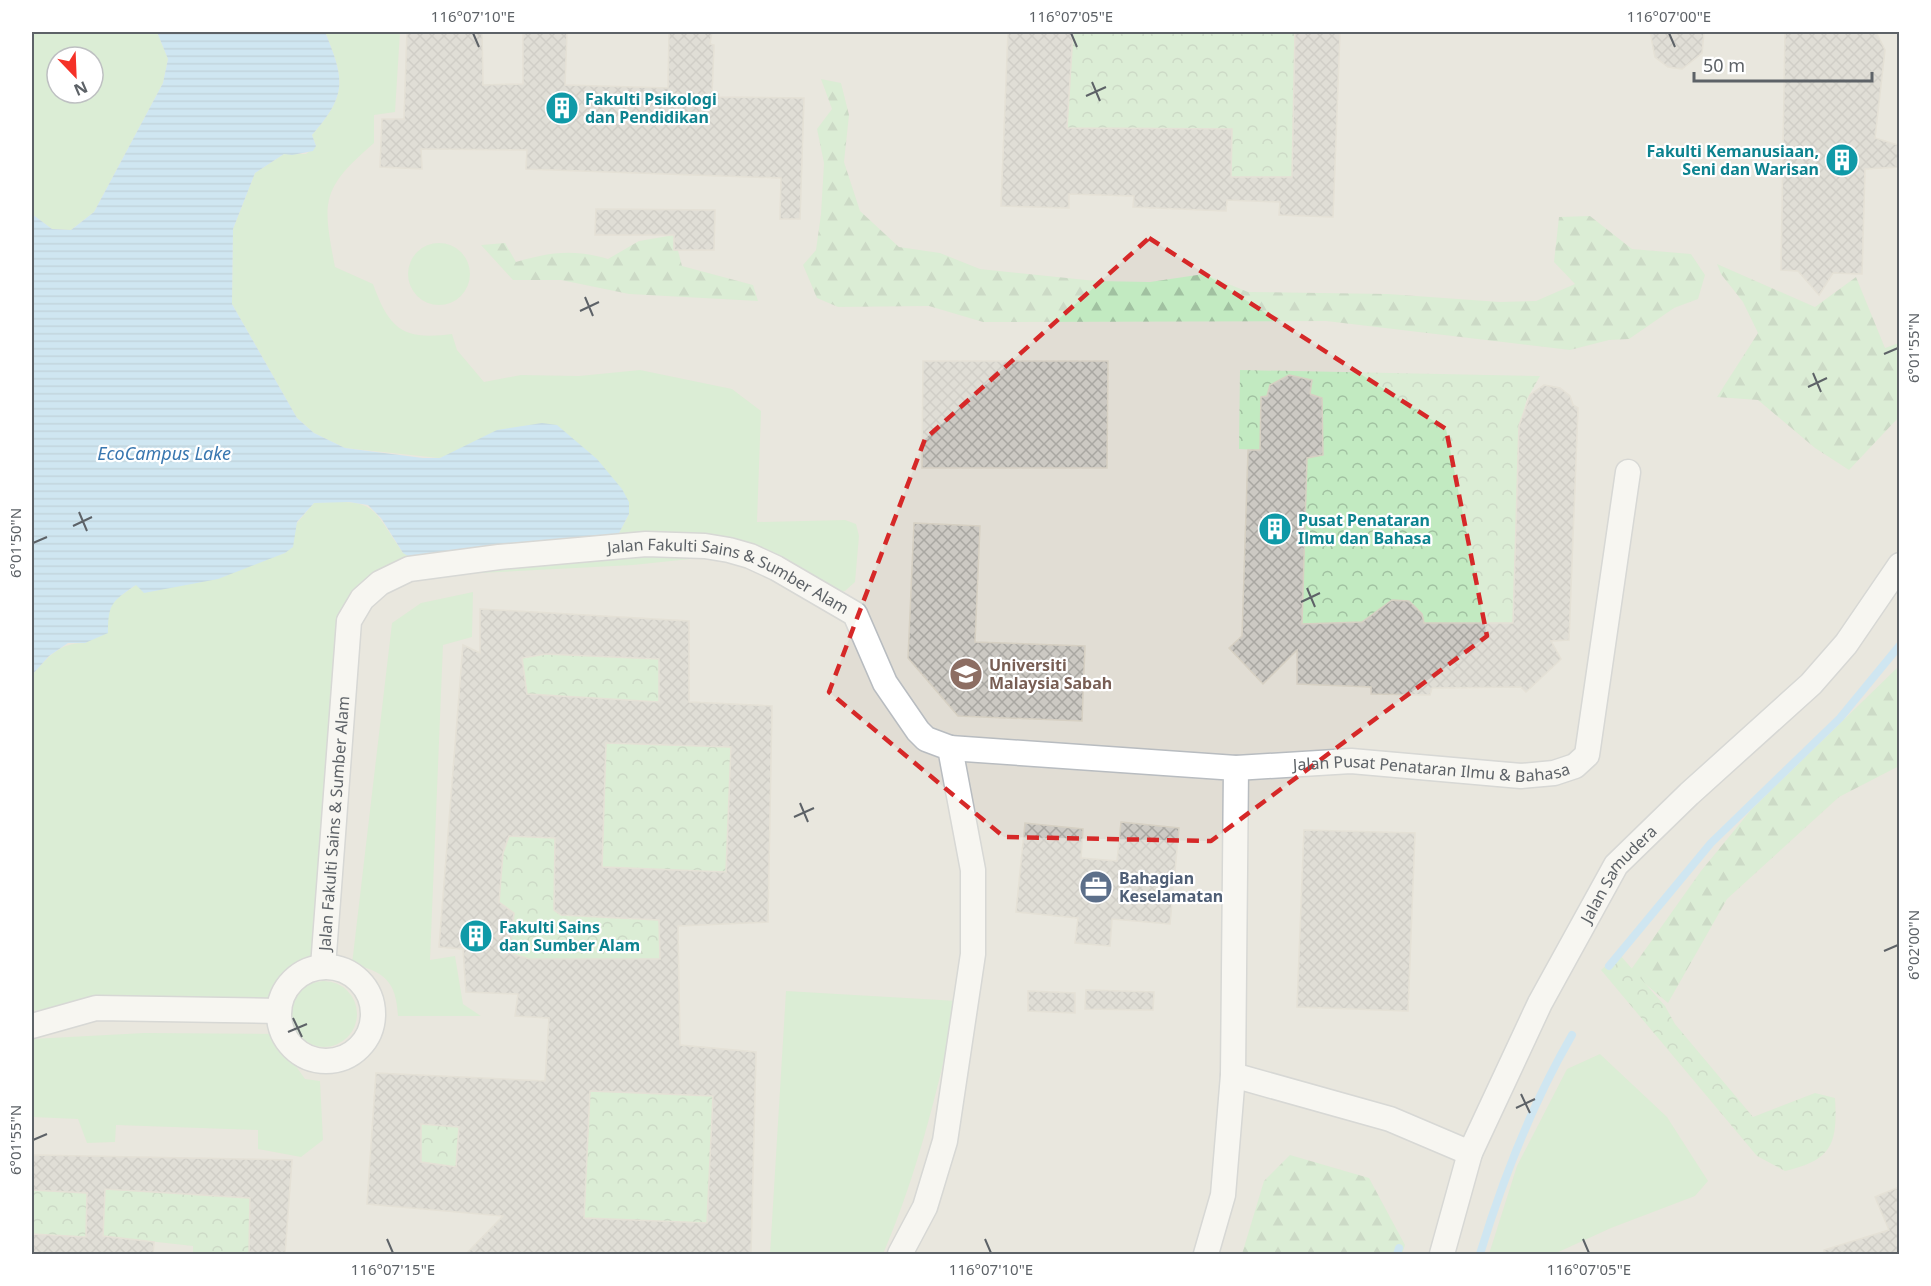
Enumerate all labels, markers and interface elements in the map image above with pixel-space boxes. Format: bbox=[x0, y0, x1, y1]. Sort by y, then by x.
text: 116°07'10"E bbox=[431, 6, 515, 26]
text: 116°07'05"E bbox=[1029, 6, 1113, 26]
text: 116°07'00"E bbox=[1627, 6, 1711, 26]
north arrow bbox=[45, 45, 105, 105]
scale bar bbox=[1694, 45, 1872, 83]
text: 50 m bbox=[1703, 53, 1745, 77]
text: N bbox=[71, 76, 91, 101]
place label: Fakulti Psikologi dan Pendidikan bbox=[585, 88, 717, 128]
building icon: Fakulti Psikologi dan Pendidikan bbox=[544, 90, 580, 126]
place label: Fakulti Kemanusiaan, Seni dan Warisan bbox=[1647, 140, 1819, 180]
building icon: Fakulti Kemanusiaan, Seni dan Warisan bbox=[1824, 142, 1860, 178]
text: 6°01'55"N bbox=[1903, 313, 1923, 383]
water label: EcoCampus Lake bbox=[97, 441, 231, 465]
text: 6°01'50"N bbox=[5, 508, 25, 578]
place label: Pusat Penataran Ilmu dan Bahasa bbox=[1298, 509, 1431, 549]
building icon: Pusat Penataran Ilmu dan Bahasa bbox=[1257, 511, 1293, 547]
street label: Jalan Fakulti Sains & Sumber Alam bbox=[604, 533, 853, 619]
place label: Universiti Malaysia Sabah bbox=[989, 654, 1112, 694]
school or university icon: Universiti Malaysia Sabah bbox=[948, 656, 984, 692]
street label: Jalan Fakulti Sains & Sumber Alam bbox=[313, 695, 354, 954]
street label: Jalan Pusat Penataran Ilmu & Bahasa bbox=[1290, 750, 1573, 787]
street label: Jalan Samudera bbox=[1574, 820, 1662, 929]
place label: Bahagian Keselamatan bbox=[1119, 867, 1223, 907]
office icon: Bahagian Keselamatan bbox=[1078, 869, 1114, 905]
text: 6°02'00"N bbox=[1903, 910, 1923, 980]
place label: Fakulti Sains dan Sumber Alam bbox=[499, 916, 640, 956]
building icon: Fakulti Sains dan Sumber Alam bbox=[458, 918, 494, 954]
text: 6°01'55"N bbox=[5, 1105, 25, 1175]
text: 116°07'15"E bbox=[351, 1259, 435, 1279]
text: 116°07'10"E bbox=[949, 1259, 1033, 1279]
text: 116°07'05"E bbox=[1547, 1259, 1631, 1279]

